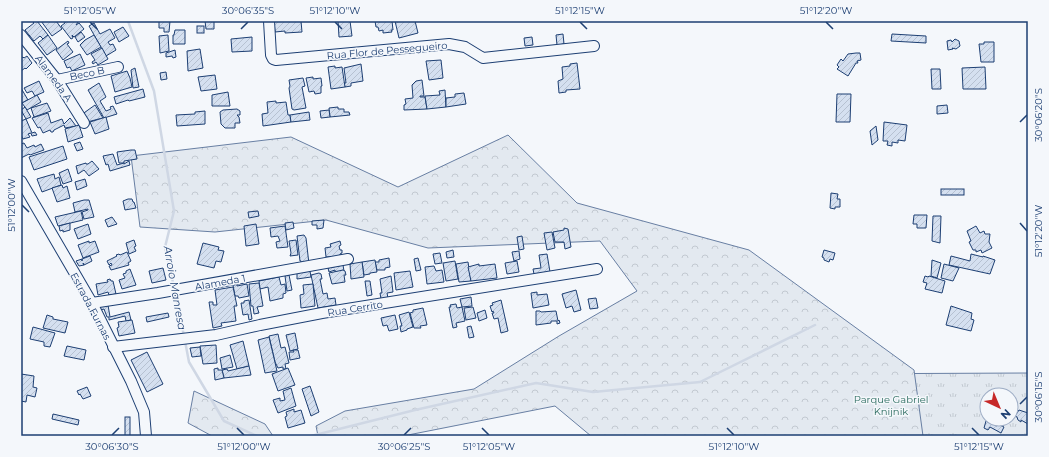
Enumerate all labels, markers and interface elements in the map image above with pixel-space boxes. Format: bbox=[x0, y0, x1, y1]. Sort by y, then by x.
text: 51°12'05"W bbox=[64, 4, 116, 17]
text: 30°06'35"S bbox=[222, 4, 274, 17]
text: 51°12'10"W bbox=[310, 4, 360, 17]
text: 51°12'15"W bbox=[555, 4, 605, 17]
text: 51°12'20"W bbox=[800, 4, 852, 17]
street label: Rua Flor de Pessegueiro bbox=[326, 39, 448, 62]
street label: Alameda A bbox=[32, 52, 75, 105]
street label: Beco B bbox=[68, 63, 106, 84]
text: 30°06'20"S bbox=[1032, 88, 1045, 142]
text: 51°12'00"W bbox=[5, 178, 18, 232]
text: 51°12'20"W bbox=[1032, 205, 1045, 257]
water label: Arroio Manresa bbox=[161, 244, 189, 331]
street label: Estrada Furnas bbox=[67, 270, 114, 342]
street label: Alameda 1 bbox=[194, 272, 246, 293]
street label: Rua Cerrito bbox=[326, 298, 384, 319]
text: 30°06'15"S bbox=[1032, 372, 1045, 422]
north arrow bbox=[979, 387, 1019, 427]
park label: Parque Gabriel Knijnik bbox=[854, 393, 928, 418]
text: N bbox=[998, 406, 1014, 422]
text: 30°06'30"S bbox=[85, 440, 139, 453]
text: 51°12'00"W bbox=[217, 440, 271, 453]
text: 30°06'25"S bbox=[378, 440, 430, 453]
text: 51°12'05"W bbox=[463, 440, 515, 453]
text: 51°12'10"W bbox=[709, 440, 759, 453]
text: 51°12'15"W bbox=[954, 440, 1004, 453]

